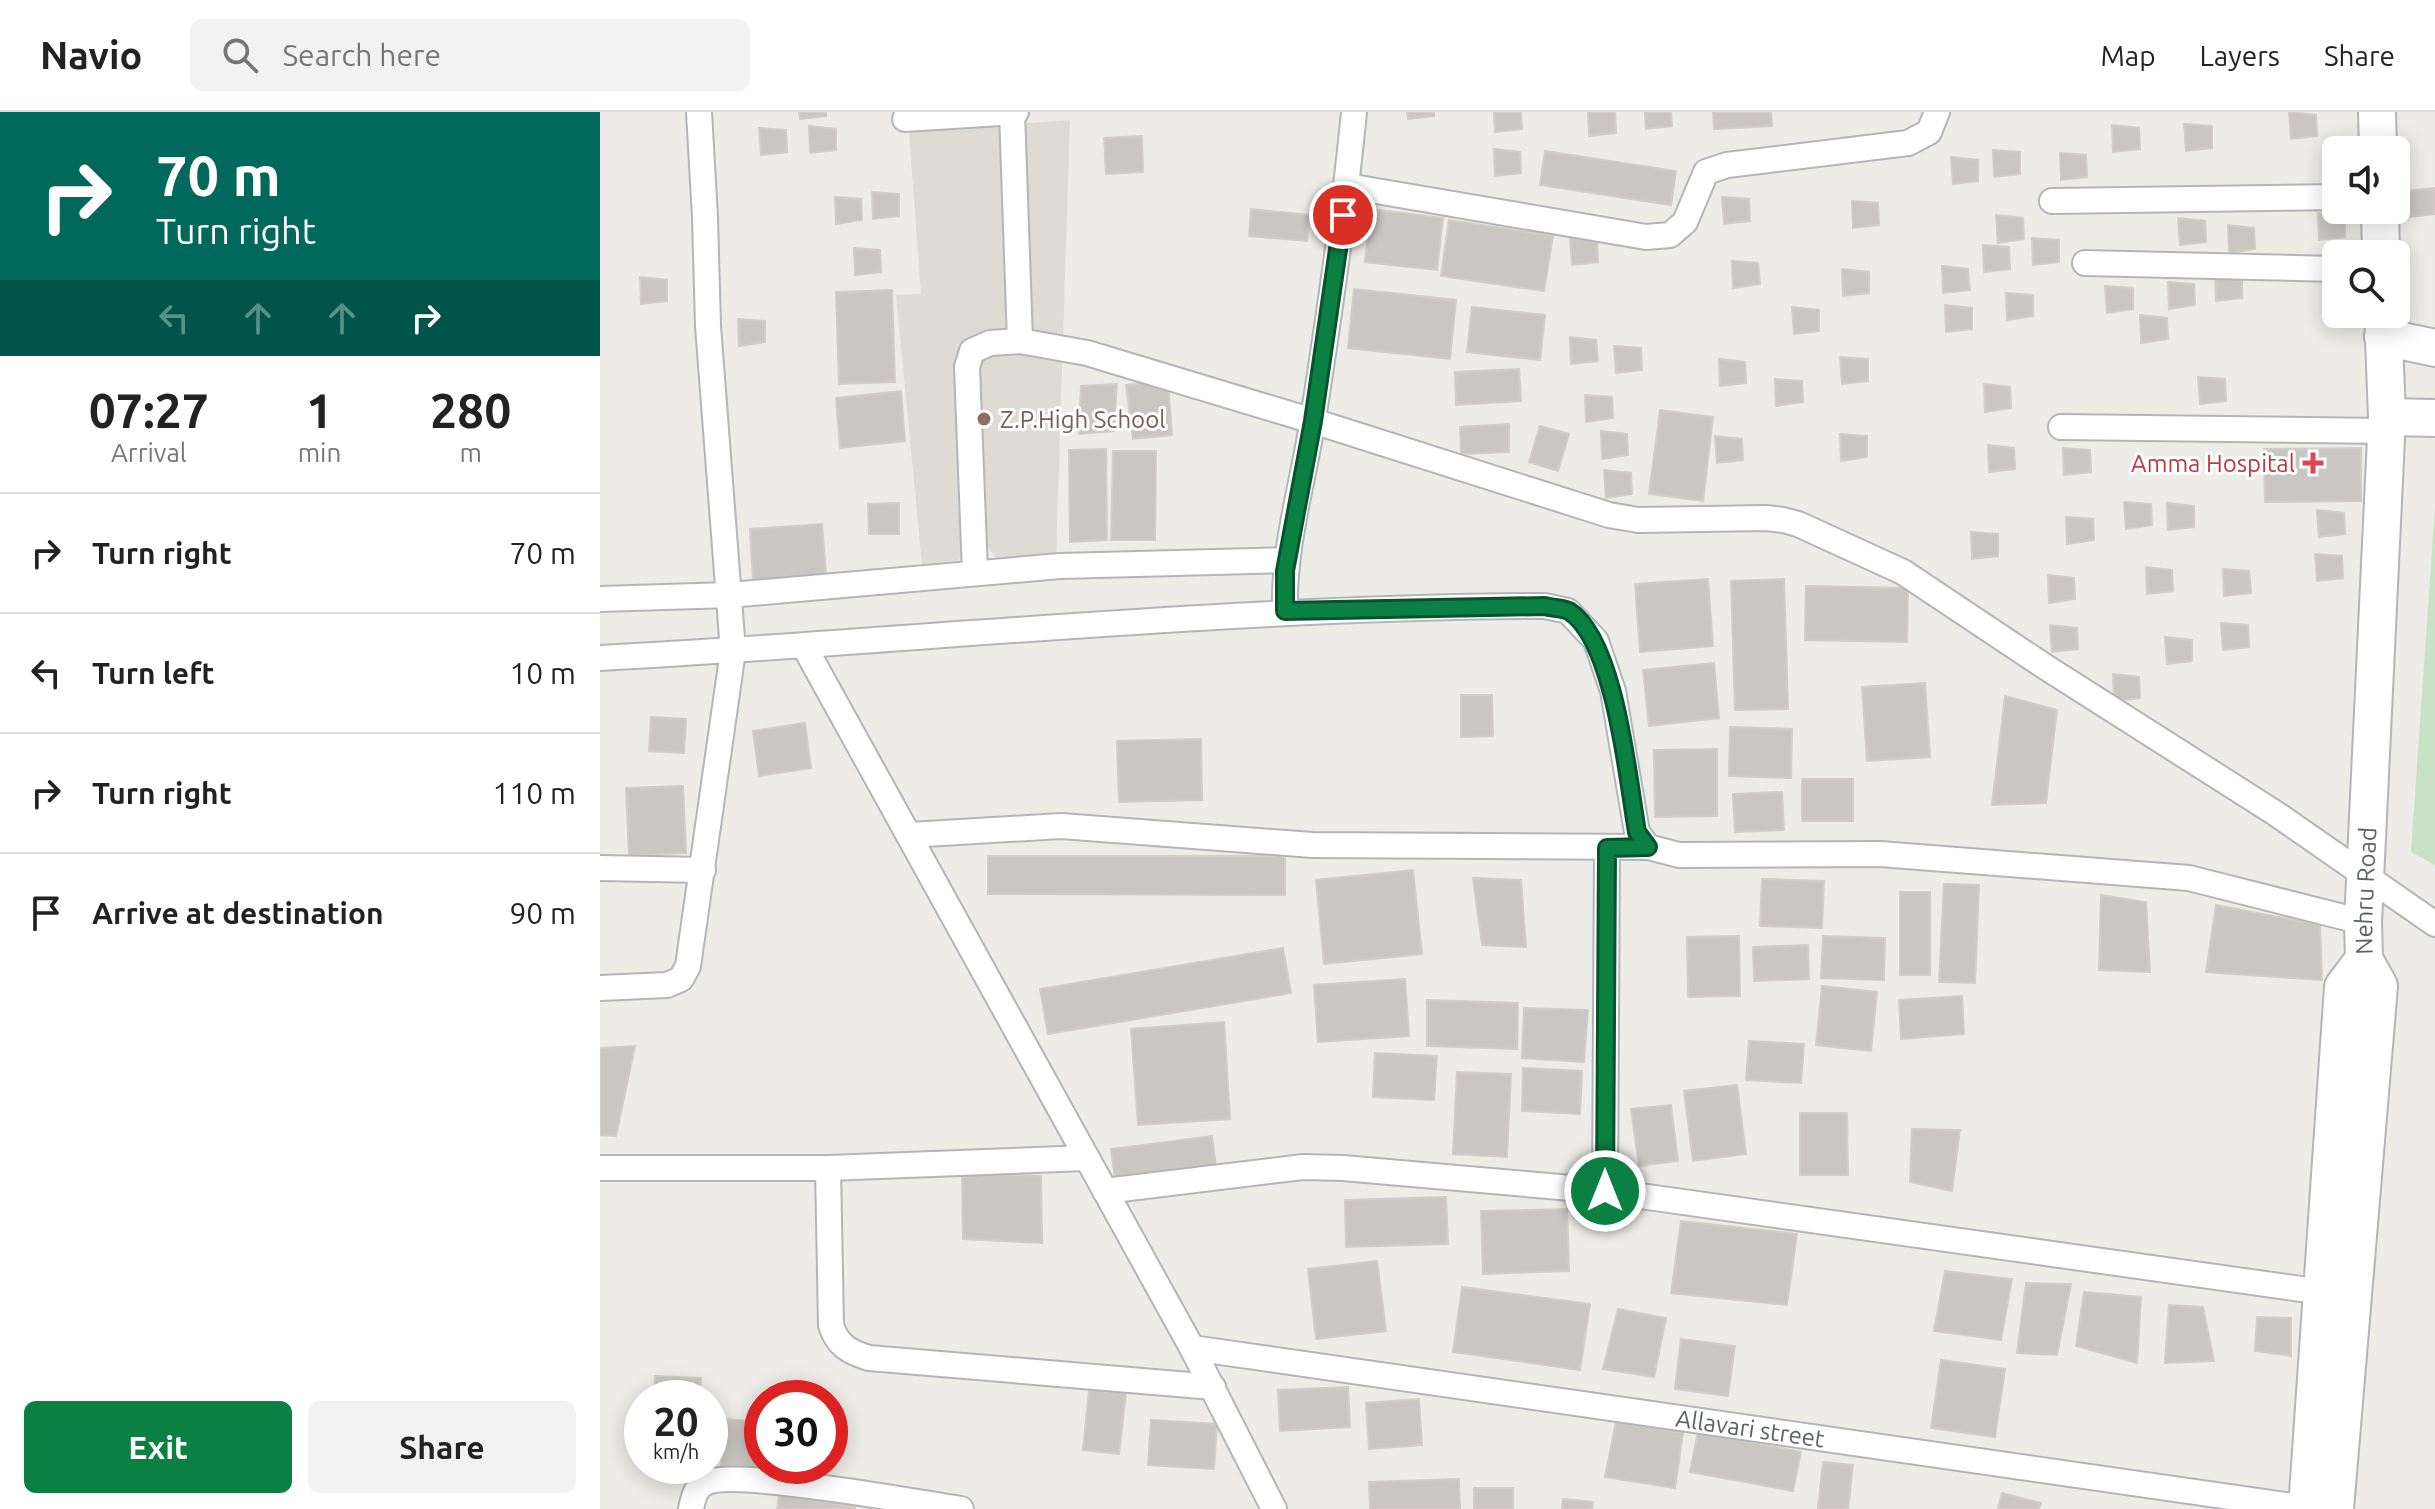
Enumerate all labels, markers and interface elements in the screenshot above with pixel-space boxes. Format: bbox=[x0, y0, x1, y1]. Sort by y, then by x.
search box bbox=[190, 19, 750, 91]
icon: search bbox=[218, 33, 262, 77]
text: Navio bbox=[40, 34, 142, 76]
text: Search here bbox=[282, 38, 441, 72]
text: Map bbox=[2100, 40, 2156, 71]
text: Layers bbox=[2200, 40, 2280, 71]
text: Share bbox=[2324, 40, 2395, 71]
map controls bbox=[2322, 136, 2410, 328]
button: sound bbox=[2322, 136, 2410, 224]
icon: right bbox=[24, 144, 128, 248]
text: 70 m bbox=[156, 144, 281, 207]
pin bbox=[1309, 181, 1377, 249]
icon: arrive bbox=[1321, 193, 1365, 237]
text: Turn right bbox=[156, 210, 316, 251]
button: search bbox=[2322, 240, 2410, 328]
icon: left bbox=[152, 296, 196, 340]
icon: ahead bbox=[236, 296, 280, 340]
icon: ahead bbox=[320, 296, 364, 340]
icon: right bbox=[404, 296, 448, 340]
text: 07:27 bbox=[89, 383, 209, 437]
text: 1 bbox=[306, 383, 333, 437]
text: 280 bbox=[430, 383, 511, 437]
place label: Z.P.High School bbox=[1000, 406, 1165, 433]
marker: Z.P.High School bbox=[975, 410, 993, 428]
text: Arrival bbox=[111, 438, 187, 467]
text: min bbox=[298, 438, 341, 467]
text: m bbox=[459, 438, 482, 467]
place label: Amma Hospital bbox=[2131, 450, 2295, 477]
marker: Amma Hospital bbox=[2302, 452, 2324, 474]
icon: right bbox=[24, 531, 68, 575]
text: Turn right bbox=[92, 536, 232, 570]
text: 70 m bbox=[509, 536, 576, 570]
icon: left bbox=[24, 651, 68, 695]
text: Turn left bbox=[92, 656, 214, 690]
text: 10 m bbox=[509, 656, 576, 690]
icon: right bbox=[24, 771, 68, 815]
text: Turn right bbox=[92, 776, 232, 810]
text: 110 m bbox=[492, 776, 576, 810]
street label: Nehru Road bbox=[2349, 826, 2381, 955]
icon: arrive bbox=[24, 891, 68, 935]
text: Arrive at destination bbox=[92, 896, 384, 930]
text: 90 m bbox=[509, 896, 576, 930]
position arrow bbox=[1563, 1149, 1647, 1233]
speed limit sign: 30 bbox=[744, 1380, 848, 1484]
text: 20 bbox=[653, 1399, 699, 1444]
button: Exit bbox=[24, 1401, 292, 1493]
button: Share bbox=[308, 1401, 576, 1493]
street label: Allavari street bbox=[1674, 1404, 1827, 1452]
text: km/h bbox=[653, 1440, 699, 1463]

